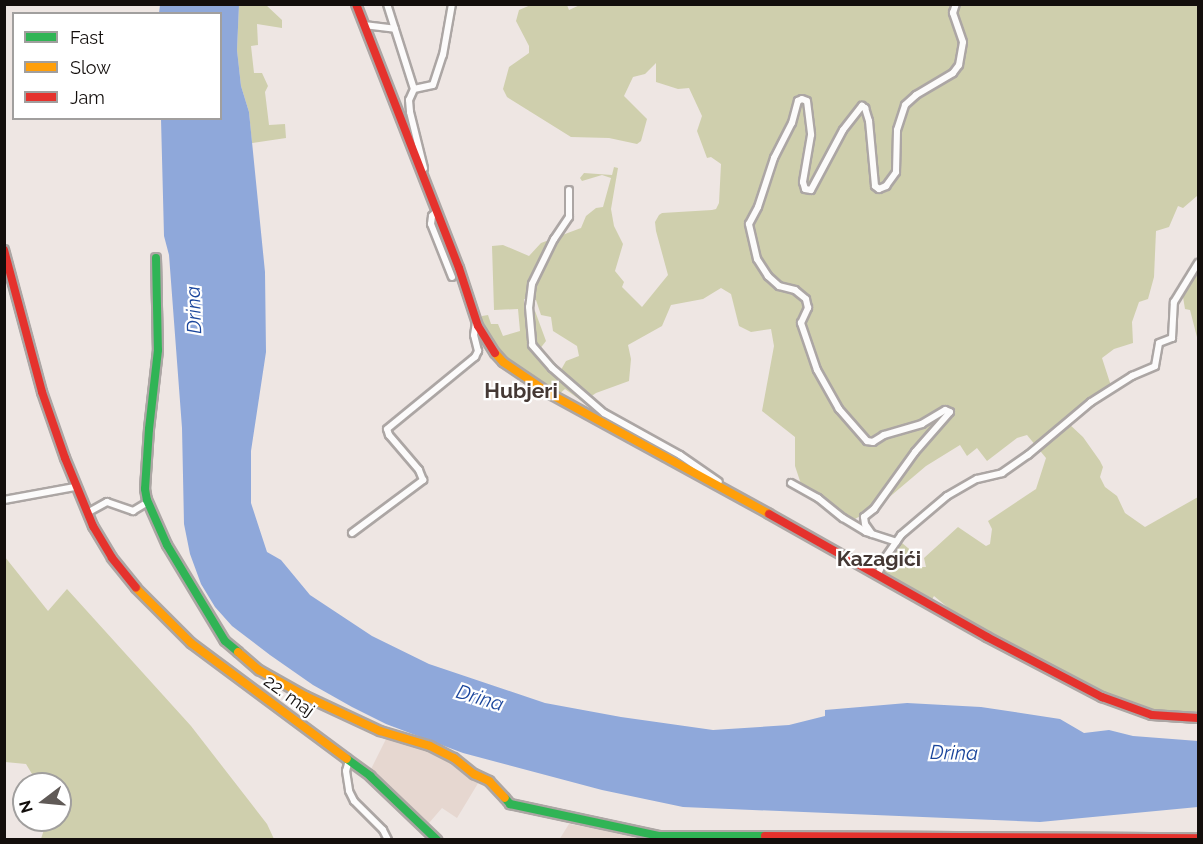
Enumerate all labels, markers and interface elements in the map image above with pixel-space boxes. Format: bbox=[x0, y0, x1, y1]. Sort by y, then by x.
legend bbox=[12, 12, 222, 120]
text: Fast bbox=[70, 27, 104, 48]
text: Slow bbox=[70, 57, 111, 78]
text: Jam bbox=[70, 87, 105, 108]
water label: Drina bbox=[181, 286, 207, 334]
district label: Hubjeri bbox=[484, 378, 558, 404]
district label: Kazagići bbox=[837, 546, 921, 572]
street label: 22. maj bbox=[260, 670, 318, 722]
water label: Drina bbox=[454, 679, 506, 717]
water label: Drina bbox=[930, 741, 978, 765]
north arrow bbox=[12, 772, 72, 832]
text: N bbox=[15, 798, 37, 815]

